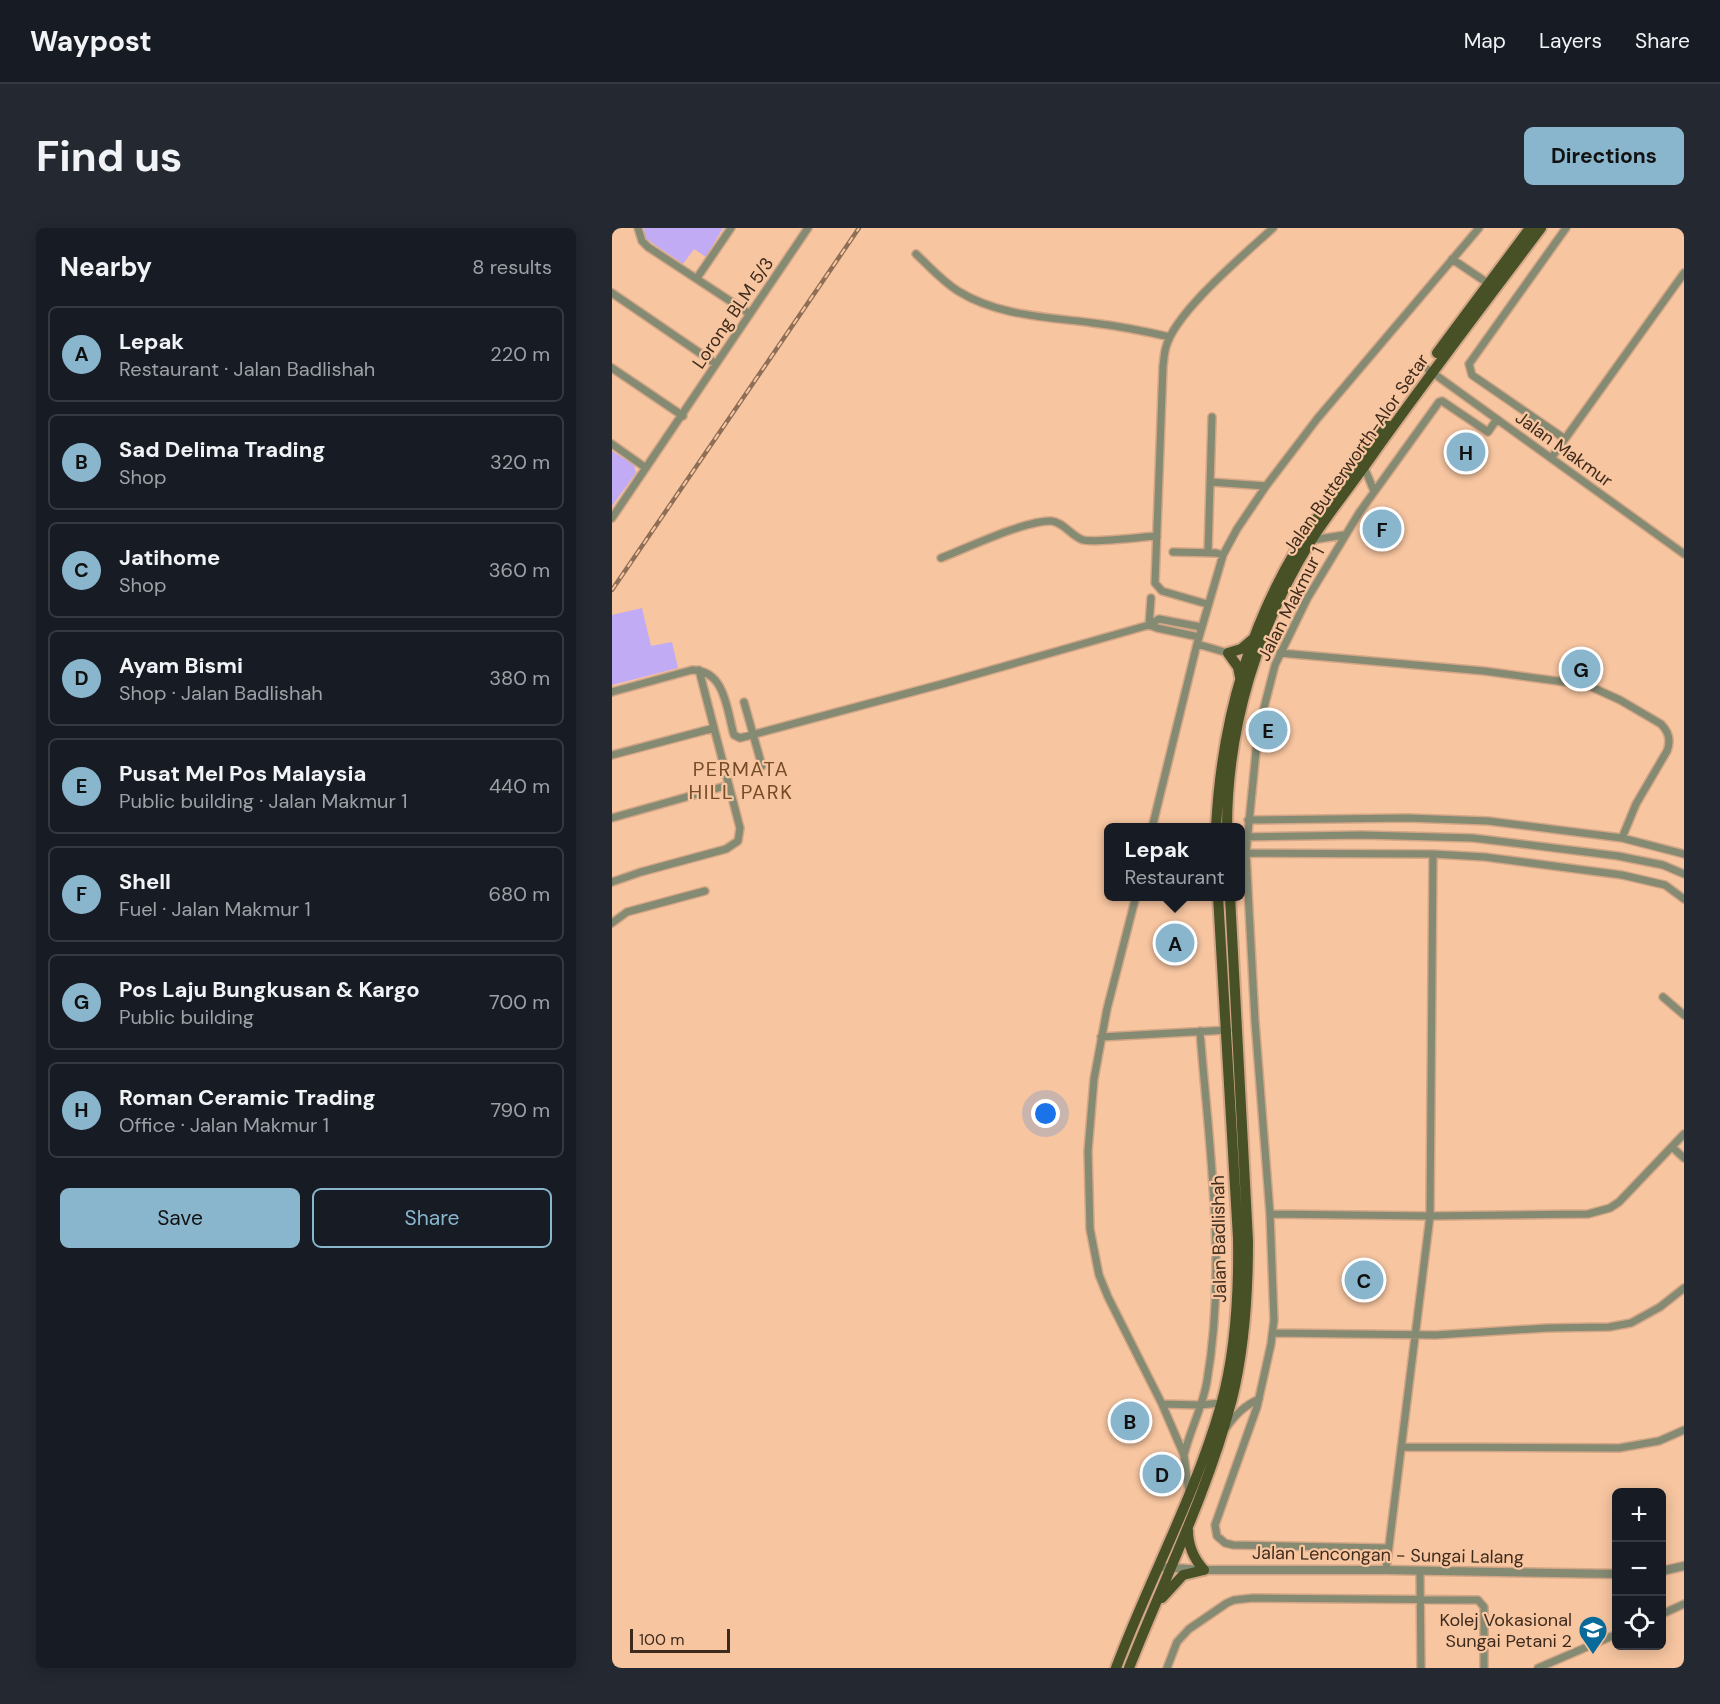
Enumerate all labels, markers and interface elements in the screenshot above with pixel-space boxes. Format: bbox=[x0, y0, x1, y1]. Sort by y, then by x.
text: Waypost bbox=[30, 23, 152, 60]
text: Map bbox=[1464, 27, 1506, 55]
text: Layers bbox=[1539, 27, 1602, 55]
text: Share bbox=[1635, 27, 1690, 55]
button: Directions bbox=[1524, 127, 1684, 185]
text: Find us bbox=[36, 129, 182, 184]
text: Nearby bbox=[60, 250, 152, 284]
street label: Lorong BLM 5/3 bbox=[687, 253, 779, 373]
text: 8 results bbox=[472, 254, 552, 280]
text: Lepak bbox=[119, 327, 184, 356]
text: A bbox=[74, 341, 89, 367]
text: 220 m bbox=[490, 341, 550, 367]
street label: Jalan Butterworth-Alor Setar bbox=[1278, 349, 1435, 559]
text: Restaurant · Jalan Badlishah bbox=[119, 356, 375, 382]
street label: Jalan Makmur bbox=[1511, 406, 1618, 493]
pin: H bbox=[1446, 430, 1486, 474]
text: Sad Delima Trading bbox=[119, 435, 325, 464]
text: B bbox=[75, 449, 88, 475]
text: 320 m bbox=[490, 449, 550, 475]
text: Shop bbox=[119, 464, 166, 490]
pin: F bbox=[1362, 506, 1402, 552]
text: Jatihome bbox=[119, 543, 220, 572]
street label: Jalan Makmur 1 bbox=[1252, 543, 1330, 665]
text: C bbox=[74, 557, 89, 583]
text: 360 m bbox=[489, 557, 550, 583]
text: Shop bbox=[119, 572, 166, 598]
pin: G bbox=[1562, 646, 1600, 692]
text: Ayam Bismi bbox=[119, 651, 243, 680]
text: D bbox=[74, 665, 89, 691]
text: 380 m bbox=[489, 665, 550, 691]
text: Shop · Jalan Badlishah bbox=[119, 680, 323, 706]
pin: E bbox=[1248, 708, 1288, 752]
district label: PERMATA HILL PARK bbox=[689, 756, 793, 805]
text: Pusat Mel Pos Malaysia bbox=[119, 759, 366, 788]
text: E bbox=[76, 773, 87, 799]
text: 440 m bbox=[489, 773, 550, 799]
text: Public building · Jalan Makmur 1 bbox=[119, 788, 407, 814]
popup bbox=[1104, 823, 1245, 901]
text: Lepak bbox=[1124, 835, 1190, 864]
text: Restaurant bbox=[1124, 864, 1225, 890]
text: Shell bbox=[119, 867, 171, 896]
text: F bbox=[76, 881, 87, 907]
text: 680 m bbox=[488, 881, 550, 907]
text: Fuel · Jalan Makmur 1 bbox=[119, 896, 311, 922]
pin: A bbox=[1156, 920, 1194, 966]
text: Pos Laju Bungkusan & Kargo bbox=[119, 975, 420, 1004]
text: G bbox=[74, 989, 89, 1015]
text: 700 m bbox=[489, 989, 550, 1015]
text: Public building bbox=[119, 1004, 254, 1030]
text: Roman Ceramic Trading bbox=[119, 1083, 376, 1112]
text: H bbox=[74, 1097, 89, 1123]
text: 790 m bbox=[490, 1097, 550, 1123]
your location bbox=[1031, 1099, 1060, 1128]
text: Office · Jalan Makmur 1 bbox=[119, 1112, 329, 1138]
street label: Jalan Badlishah bbox=[1206, 1175, 1232, 1303]
button: Save bbox=[60, 1188, 300, 1248]
button: Share bbox=[312, 1188, 552, 1248]
pin: C bbox=[1344, 1258, 1383, 1302]
pin: B bbox=[1110, 1398, 1150, 1444]
pin: D bbox=[1142, 1452, 1182, 1496]
map controls bbox=[1612, 1488, 1666, 1650]
button: + bbox=[1612, 1488, 1666, 1542]
street label: Jalan Lencongan - Sungai Lalang bbox=[1252, 1541, 1524, 1569]
button: − bbox=[1612, 1542, 1666, 1596]
button: locate bbox=[1612, 1596, 1666, 1650]
place label: Kolej Vokasional Sungai Petani 2 bbox=[1440, 1608, 1572, 1653]
school or university icon: Kolej Vokasional Sungai Petani 2 bbox=[1577, 1614, 1609, 1656]
scale bar bbox=[630, 1626, 730, 1654]
text: 100 m bbox=[639, 1629, 684, 1650]

